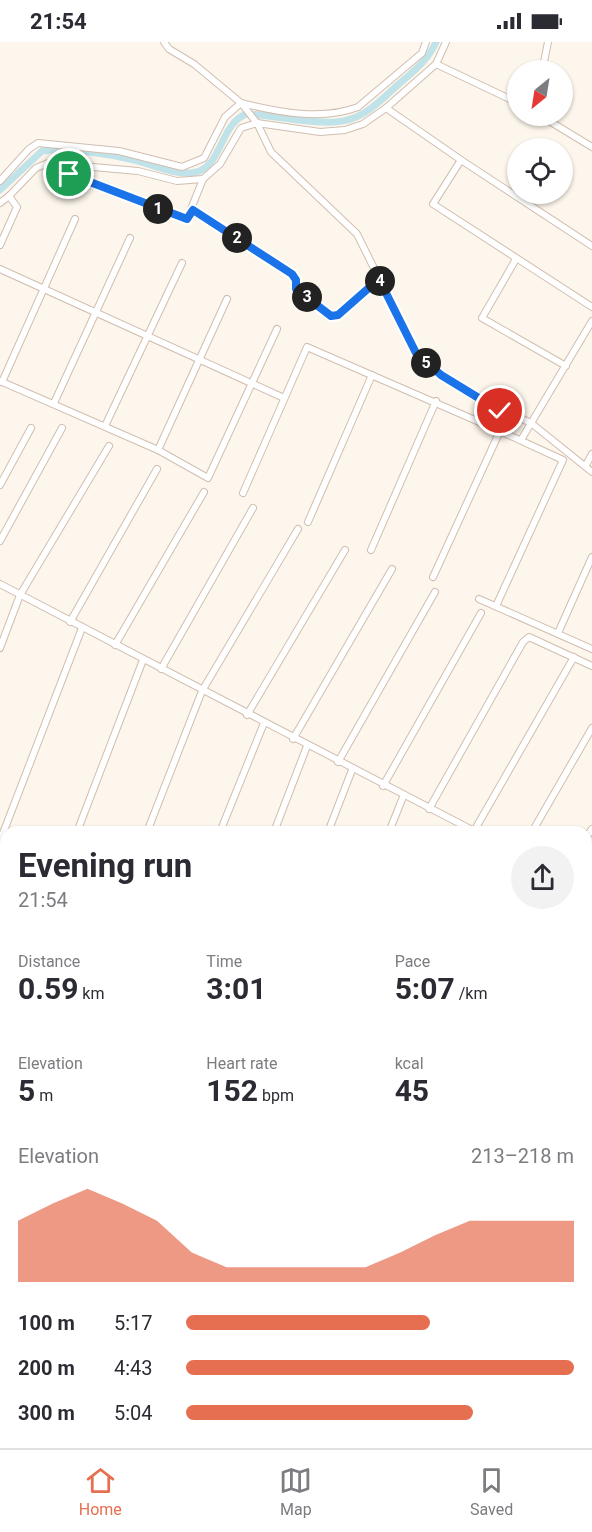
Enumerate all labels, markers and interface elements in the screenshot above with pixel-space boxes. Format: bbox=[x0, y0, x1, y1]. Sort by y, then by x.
text: 21:54 bbox=[30, 9, 87, 34]
north arrow bbox=[507, 60, 573, 126]
map controls bbox=[507, 60, 573, 204]
button: locate bbox=[507, 138, 573, 204]
pin bbox=[43, 148, 94, 199]
icon: arrive bbox=[52, 157, 85, 190]
pin: 1 bbox=[143, 194, 173, 224]
text: 1 bbox=[153, 199, 163, 218]
pin: 2 bbox=[222, 223, 252, 253]
text: 2 bbox=[232, 228, 242, 247]
pin: 4 bbox=[365, 266, 395, 296]
text: 4 bbox=[375, 271, 385, 290]
pin: 3 bbox=[292, 282, 322, 312]
text: 3 bbox=[302, 287, 312, 306]
pin: 5 bbox=[411, 348, 441, 378]
text: 5 bbox=[421, 353, 431, 372]
pin bbox=[474, 385, 525, 436]
icon: check bbox=[483, 394, 516, 427]
text: Evening run bbox=[18, 846, 192, 885]
button: share bbox=[511, 846, 574, 909]
text: 21:54 bbox=[18, 888, 68, 912]
text: Distance bbox=[18, 952, 80, 971]
text: Time bbox=[206, 952, 242, 971]
text: Pace bbox=[395, 952, 430, 971]
text: 0.59 bbox=[18, 971, 78, 1006]
text: 3:01 bbox=[206, 971, 266, 1006]
text: 5:07 bbox=[395, 971, 455, 1006]
text: km bbox=[78, 984, 104, 1003]
text: /km bbox=[455, 984, 487, 1003]
text: Elevation bbox=[18, 1054, 83, 1073]
text: Heart rate bbox=[206, 1054, 277, 1073]
text: kcal bbox=[395, 1054, 424, 1073]
text: 5 bbox=[18, 1073, 35, 1108]
text: 152 bbox=[206, 1073, 258, 1108]
text: 45 bbox=[395, 1073, 429, 1108]
text: m bbox=[35, 1086, 53, 1105]
text: bpm bbox=[258, 1086, 294, 1105]
text: Elevation bbox=[18, 1144, 99, 1168]
text: 213–218 m bbox=[471, 1144, 574, 1168]
text: 100 m bbox=[18, 1311, 75, 1335]
text: 5:17 bbox=[114, 1311, 153, 1335]
text: 200 m bbox=[18, 1356, 75, 1380]
text: 4:43 bbox=[114, 1356, 153, 1380]
text: 300 m bbox=[18, 1401, 75, 1425]
text: 5:04 bbox=[114, 1401, 153, 1425]
tab: Home bbox=[79, 1464, 122, 1519]
tab: Map bbox=[279, 1464, 312, 1519]
tab: Saved bbox=[470, 1464, 513, 1519]

